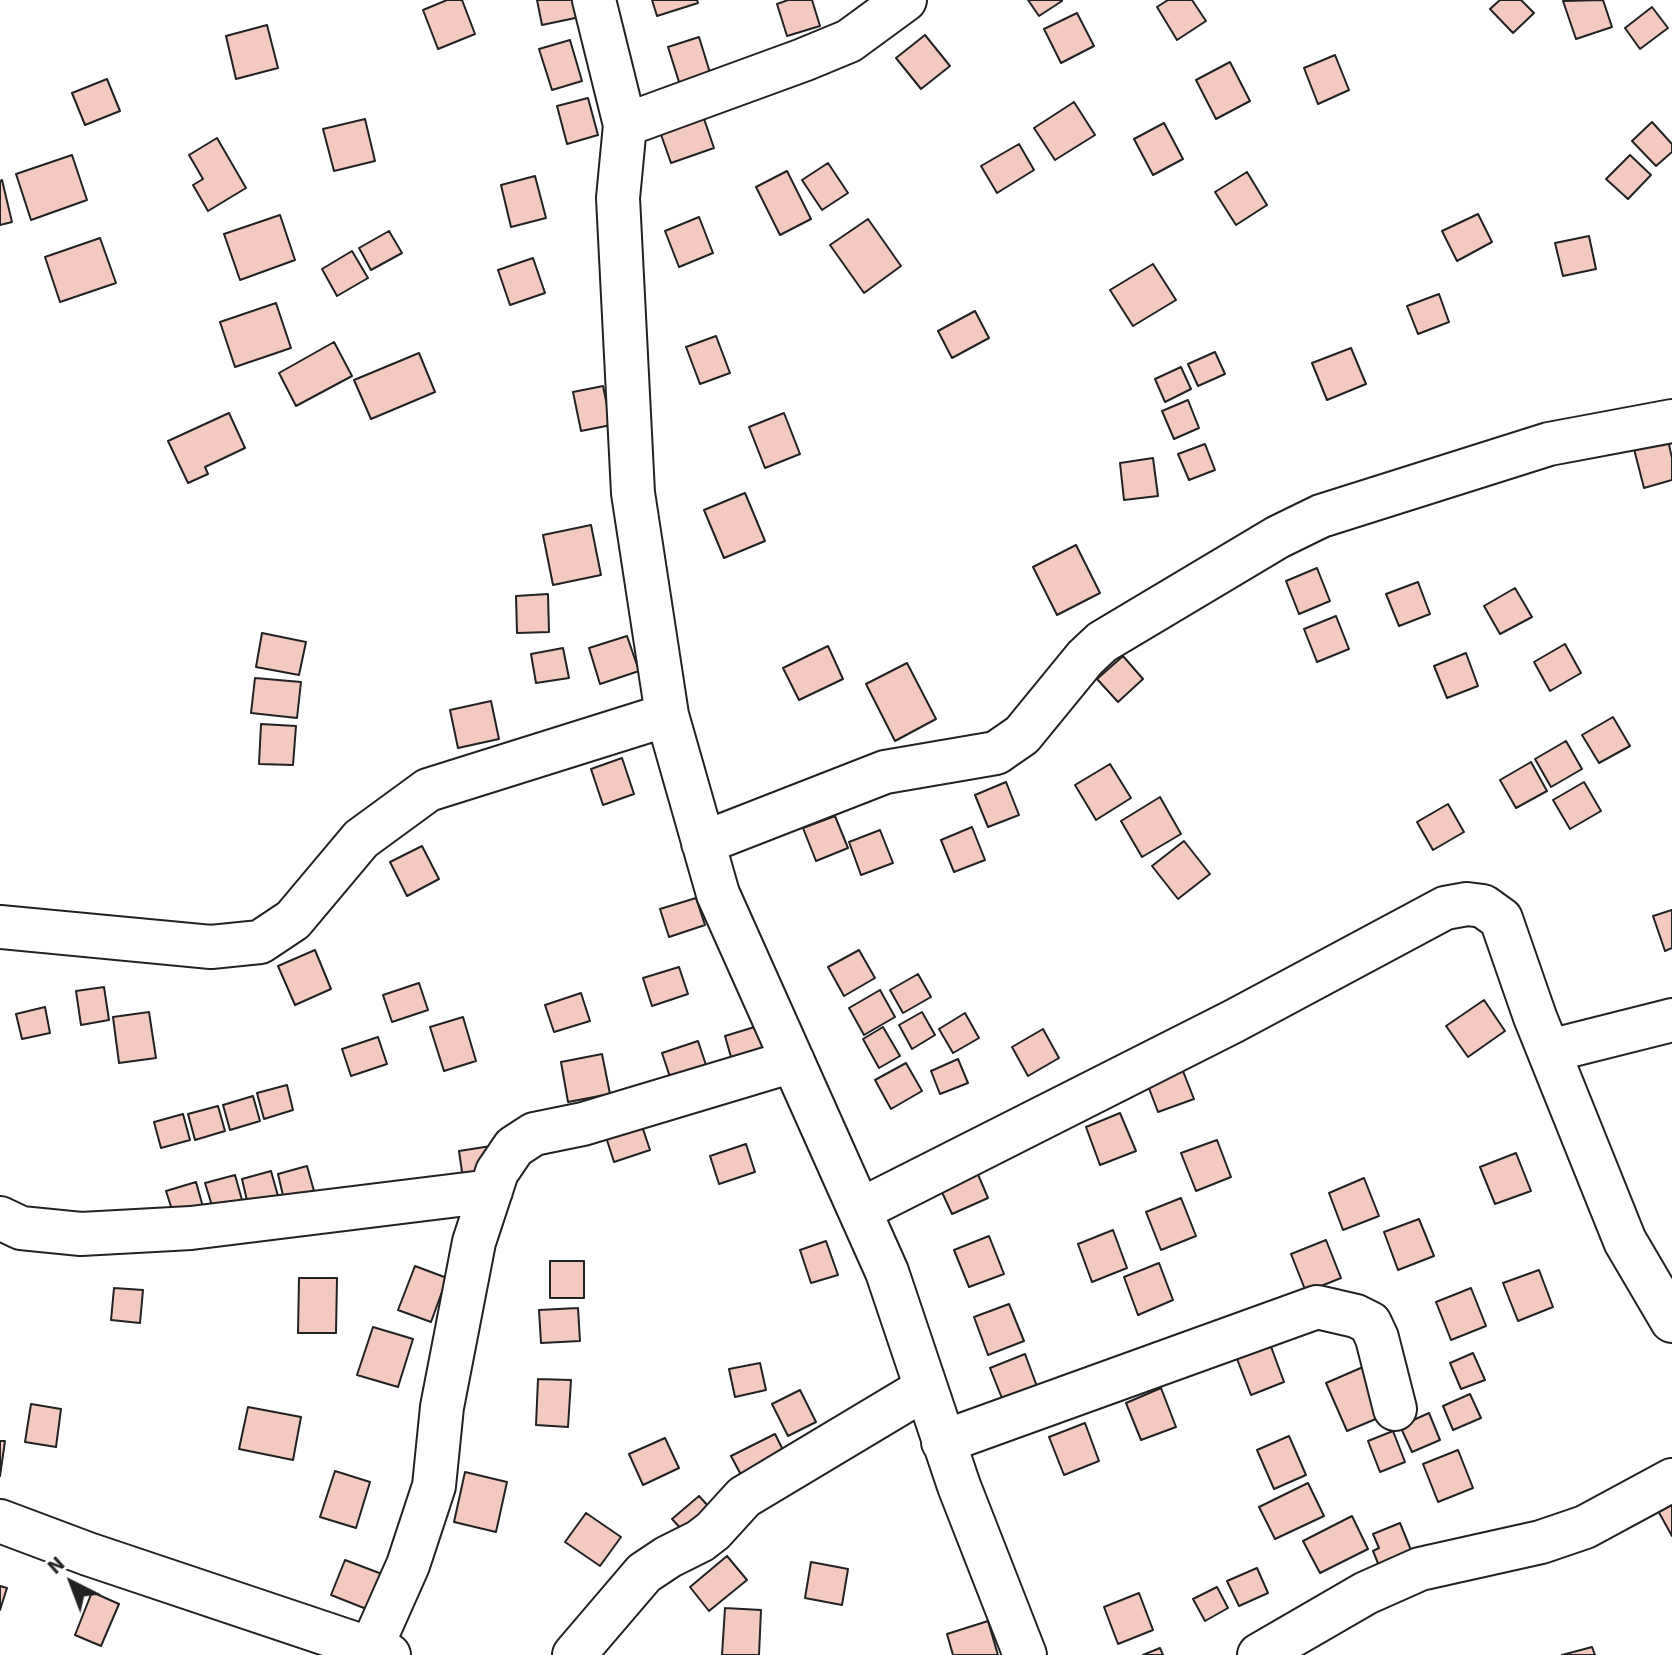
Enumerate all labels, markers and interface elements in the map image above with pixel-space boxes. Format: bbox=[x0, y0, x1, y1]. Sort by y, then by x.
north arrow bbox=[32, 1543, 112, 1623]
text: N bbox=[40, 1548, 72, 1582]

